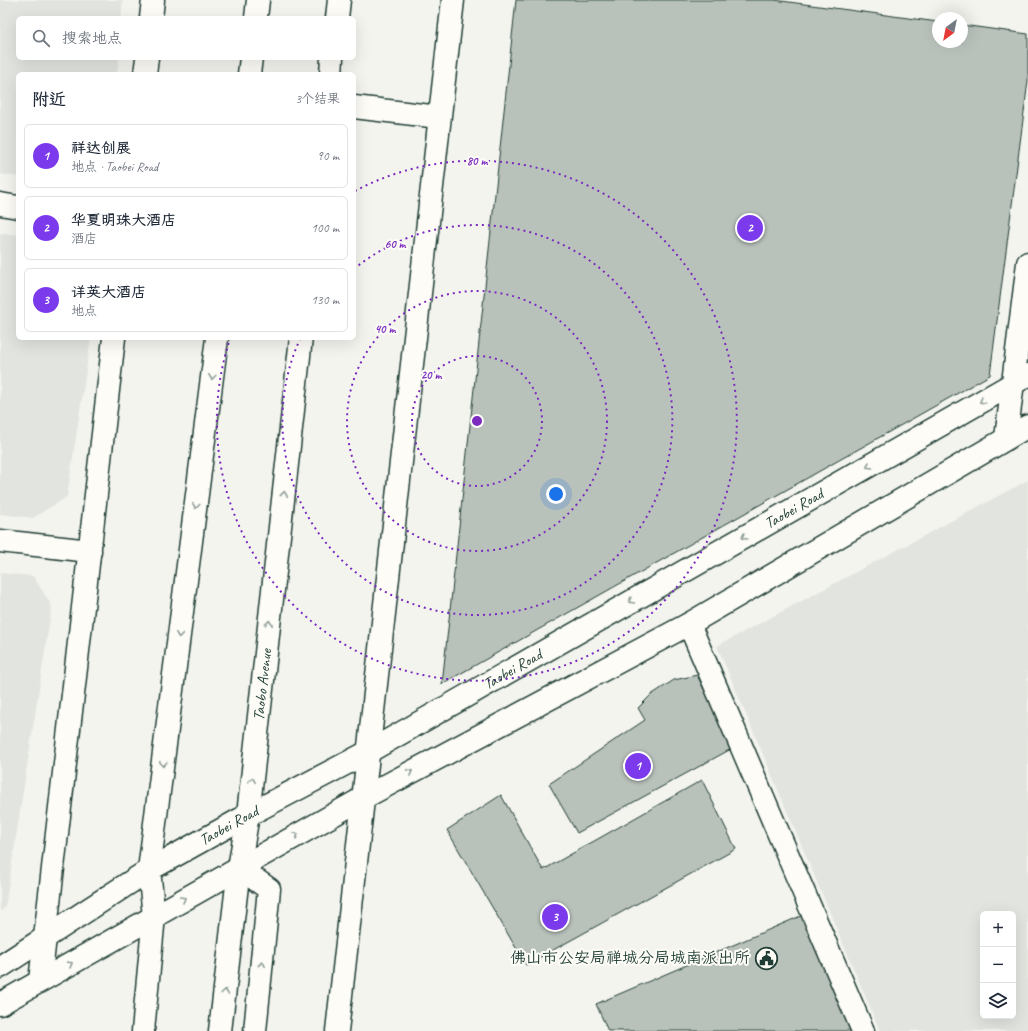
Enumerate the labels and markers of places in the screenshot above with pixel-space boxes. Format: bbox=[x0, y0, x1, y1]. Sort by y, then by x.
pin: 2 bbox=[737, 213, 763, 243]
centre of rings bbox=[470, 414, 484, 428]
pin: 1 bbox=[625, 751, 651, 781]
pin: 3 bbox=[542, 902, 568, 932]
public building icon: 佛山市公安局禅城分局城南派出所 bbox=[753, 945, 779, 971]
place label: 佛山市公安局禅城分局城南派出所 bbox=[510, 948, 750, 968]

